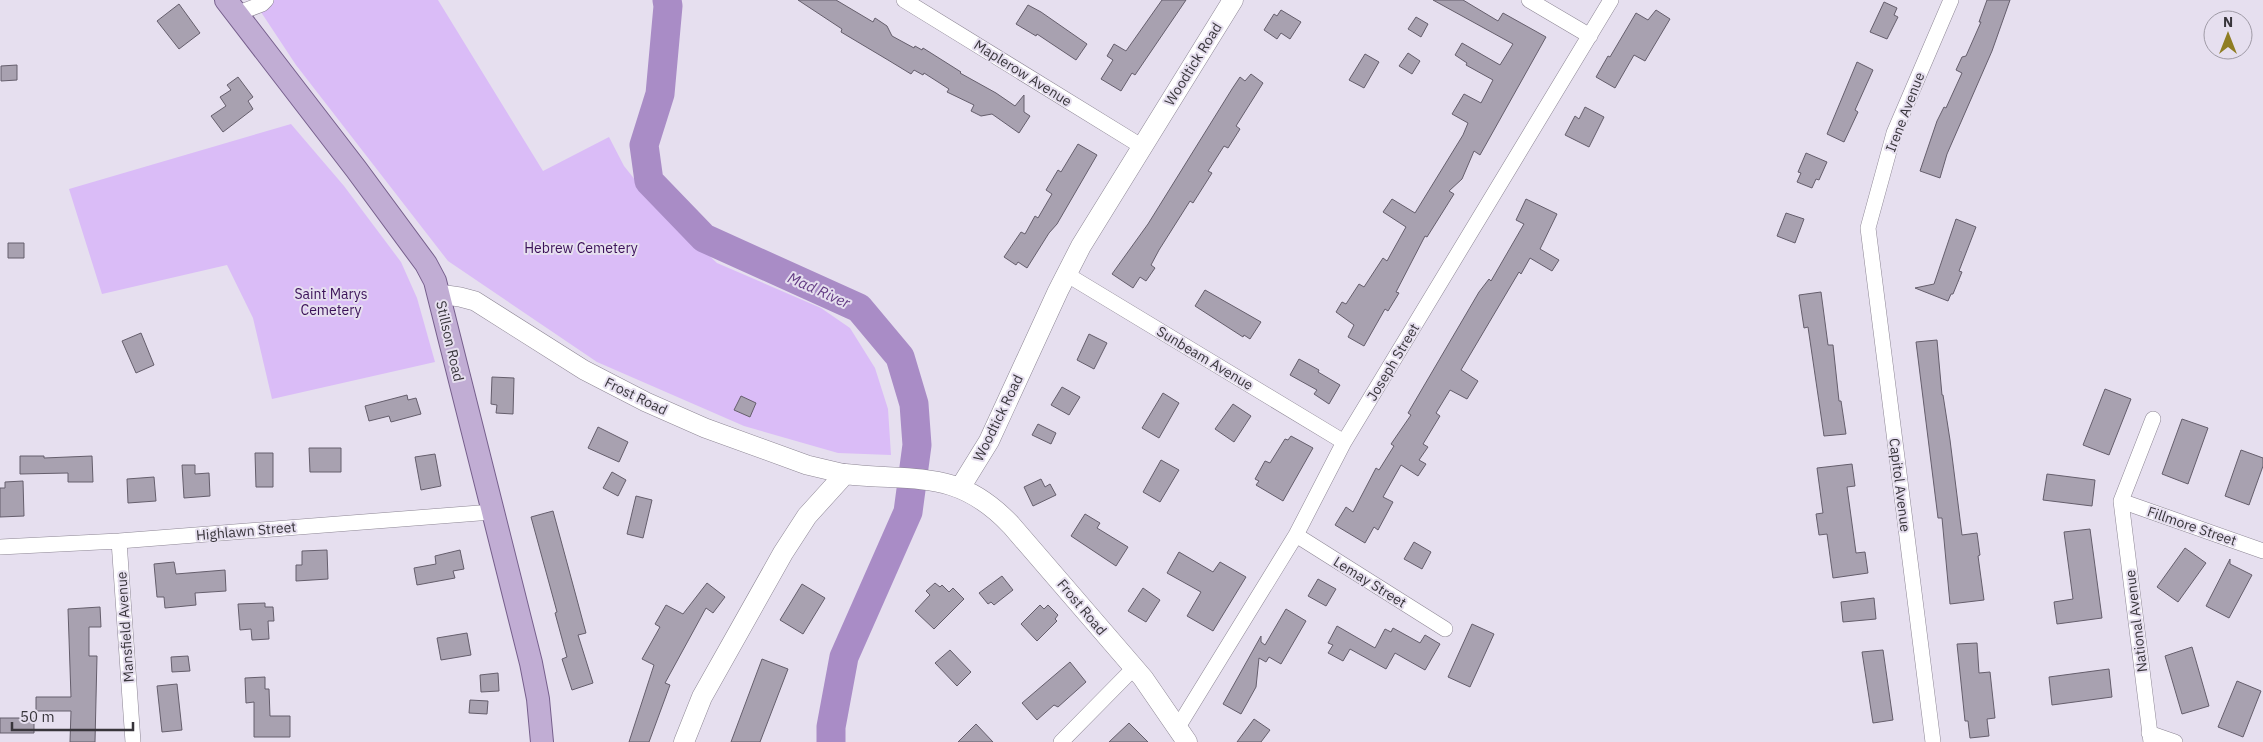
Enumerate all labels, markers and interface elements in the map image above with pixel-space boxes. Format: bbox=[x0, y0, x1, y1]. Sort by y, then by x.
north arrow bbox=[2203, 10, 2253, 60]
text: N bbox=[2223, 13, 2233, 31]
street label: Woodtick Road bbox=[1160, 19, 1226, 109]
street label: Maplerow Avenue bbox=[971, 36, 1076, 110]
street label: Irene Avenue bbox=[1882, 69, 1929, 154]
park label: Hebrew Cemetery bbox=[524, 239, 638, 257]
water label: Mad River bbox=[785, 268, 854, 312]
park label: Saint Marys Cemetery bbox=[294, 285, 368, 319]
street label: Stillson Road bbox=[432, 299, 468, 383]
street label: Joseph Street bbox=[1363, 320, 1423, 404]
street label: Sunbeam Avenue bbox=[1153, 322, 1257, 394]
street label: Woodtick Road bbox=[969, 372, 1027, 464]
street label: Frost Road bbox=[602, 373, 670, 419]
street label: Capitol Avenue bbox=[1885, 437, 1915, 533]
street label: Fillmore Street bbox=[2145, 502, 2239, 550]
street label: Highlawn Street bbox=[195, 518, 297, 544]
street label: Lemay Street bbox=[1330, 552, 1410, 612]
street label: National Avenue bbox=[2121, 569, 2151, 673]
street label: Mansfield Avenue bbox=[112, 571, 138, 683]
street label: Frost Road bbox=[1053, 575, 1111, 639]
scale bar bbox=[12, 700, 134, 732]
text: 50 m bbox=[20, 707, 55, 726]

